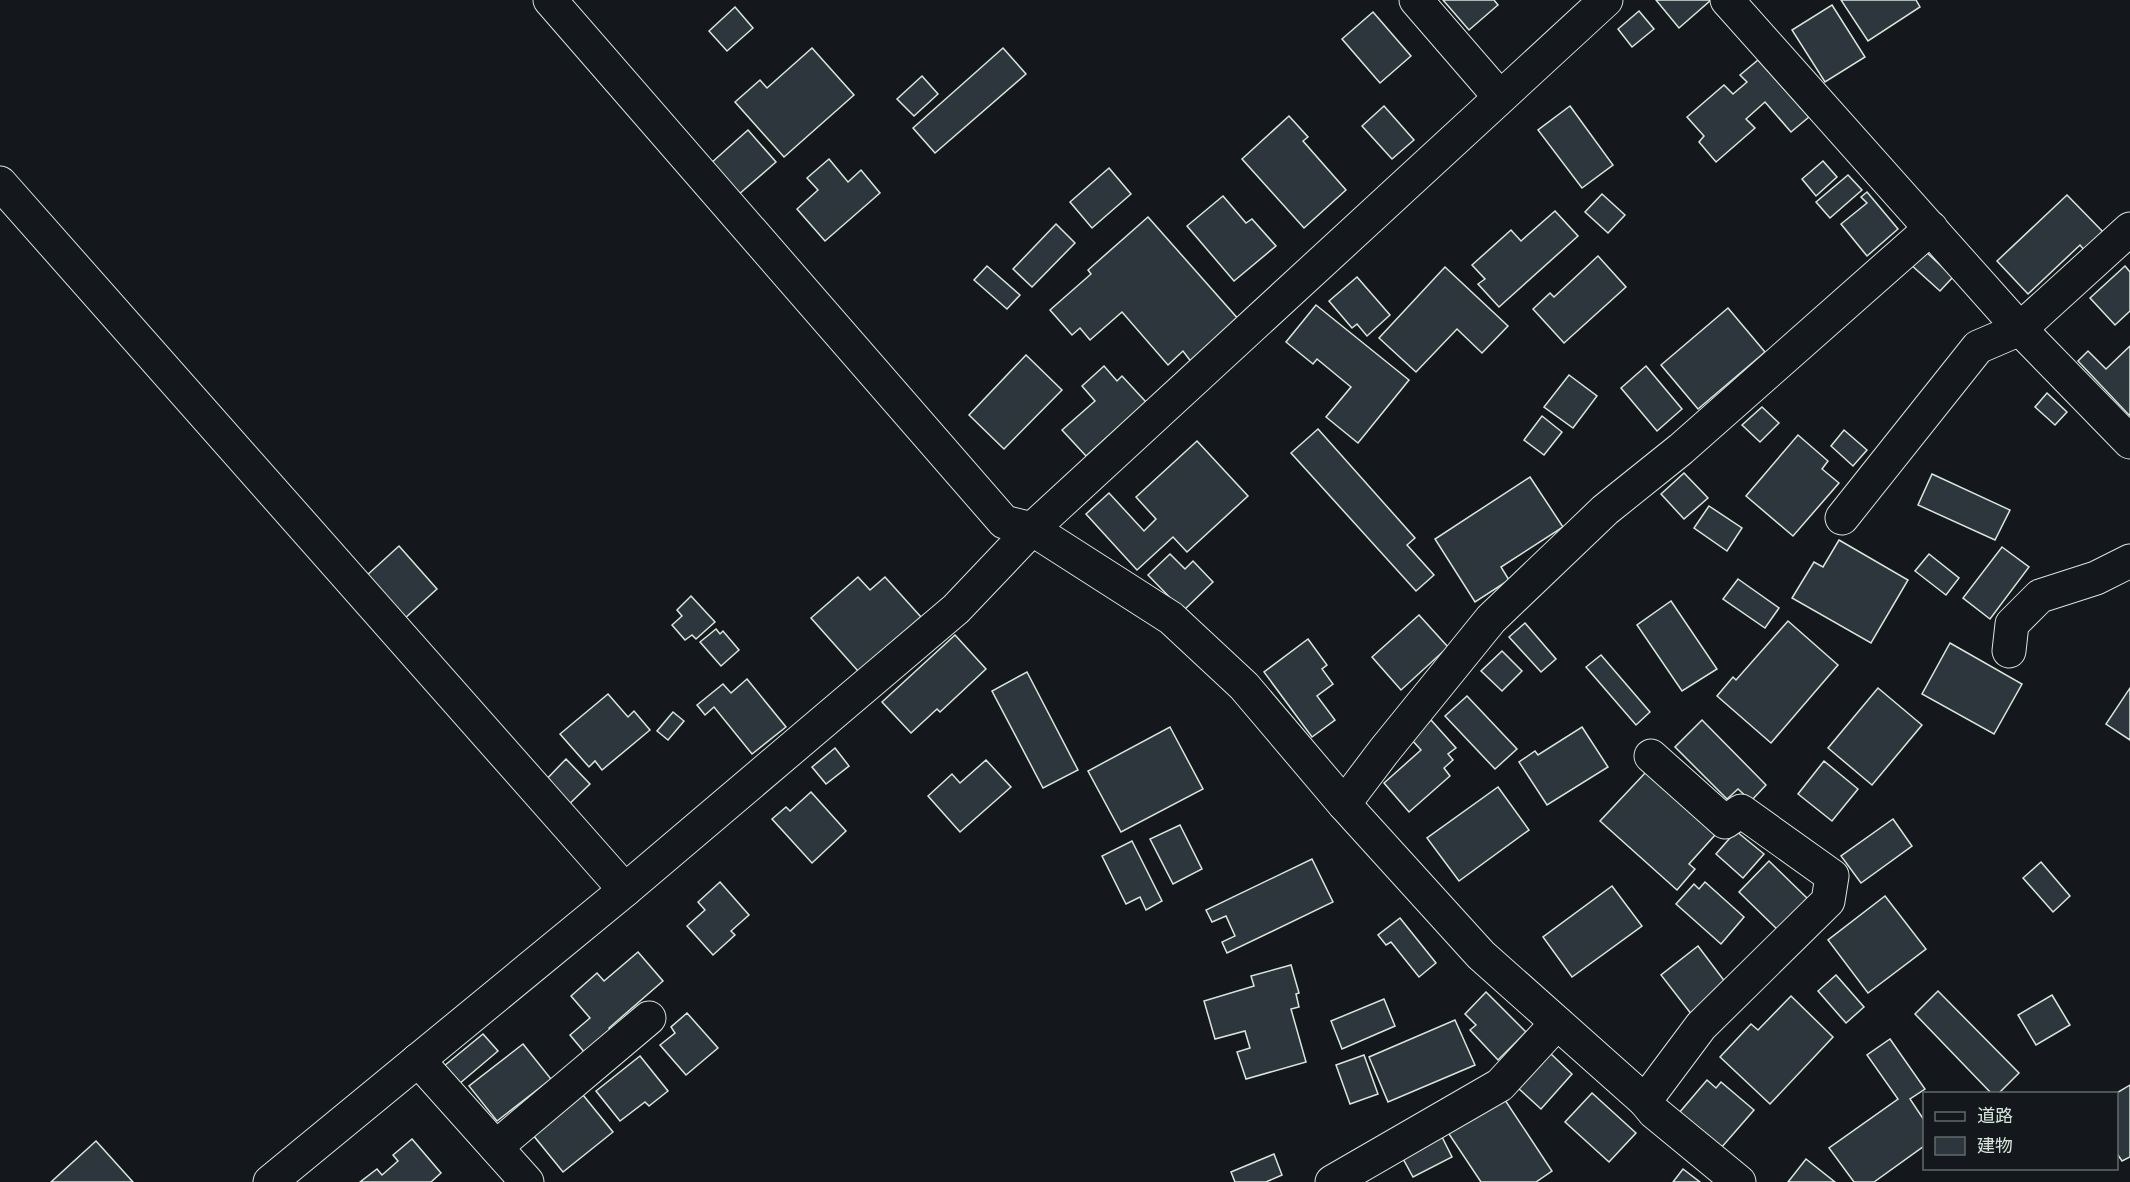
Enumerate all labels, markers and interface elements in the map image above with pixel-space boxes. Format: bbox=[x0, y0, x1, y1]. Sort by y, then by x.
legend bbox=[1923, 1092, 2118, 1170]
text: 道路 bbox=[1977, 1106, 2013, 1127]
text: 建物 bbox=[1977, 1136, 2013, 1157]

